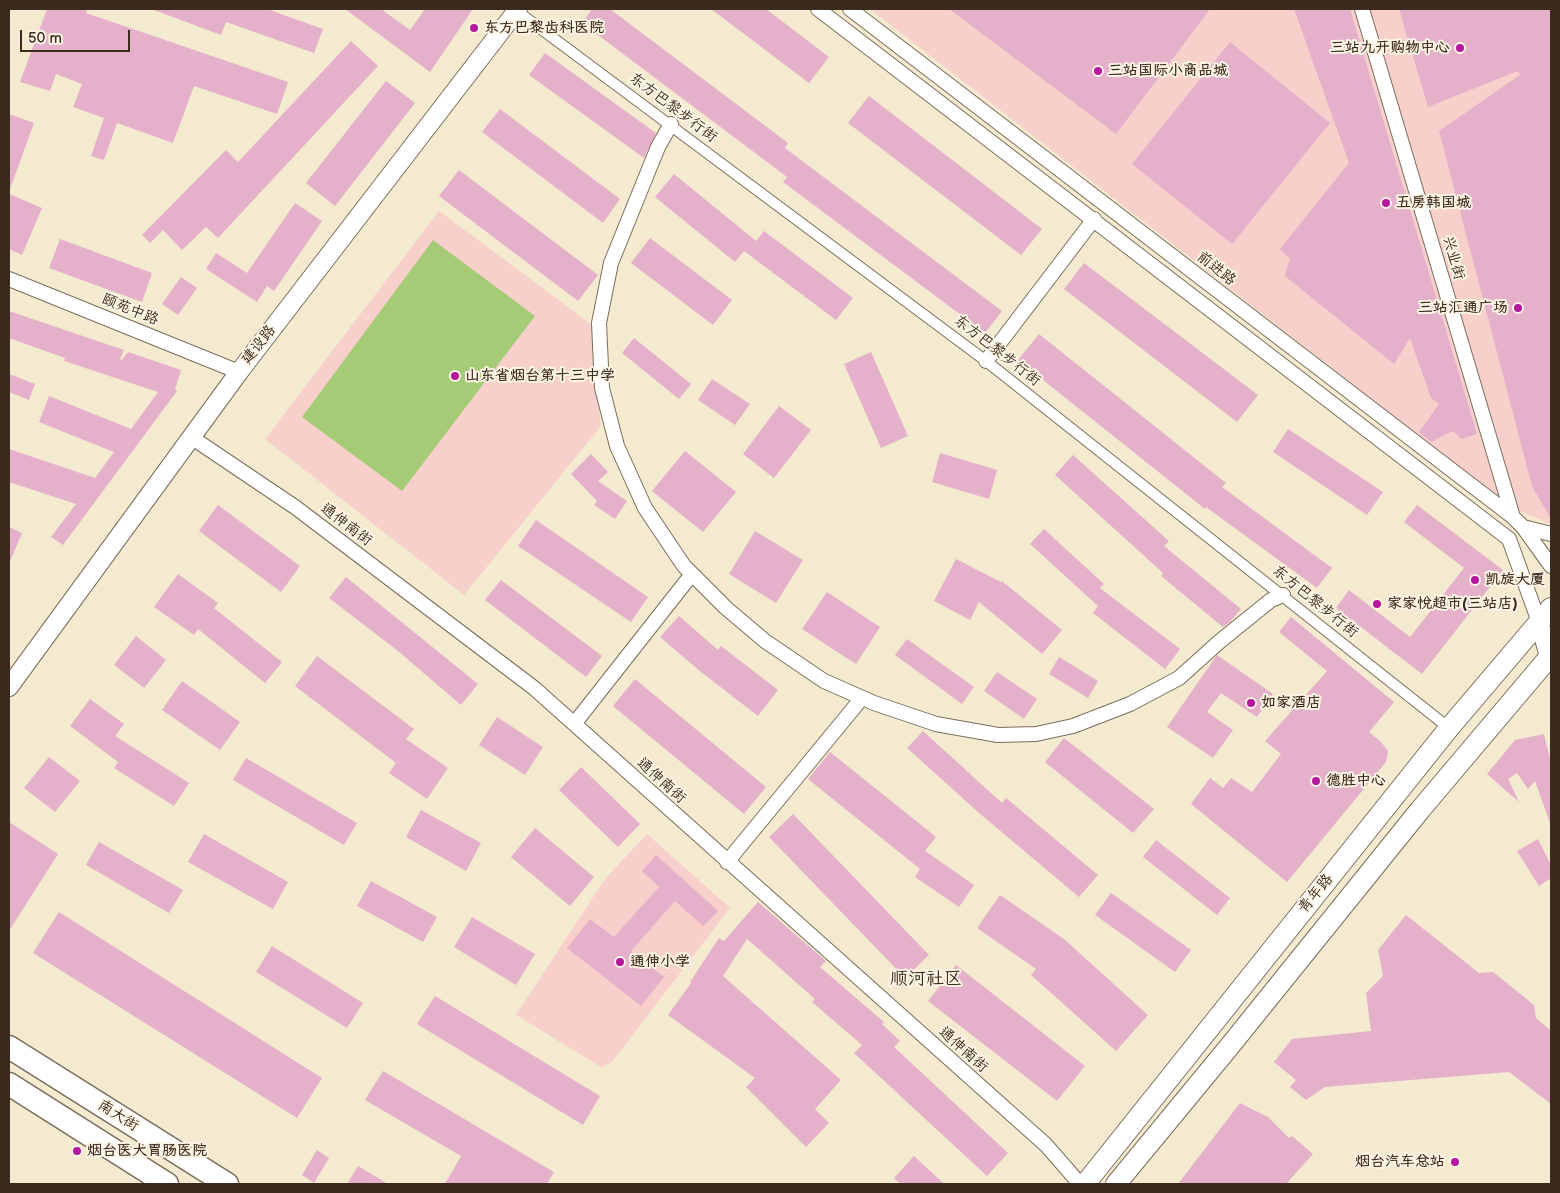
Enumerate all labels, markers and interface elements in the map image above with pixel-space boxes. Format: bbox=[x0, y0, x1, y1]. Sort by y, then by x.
place label: 东方巴黎齿科医院 bbox=[484, 19, 604, 37]
scale bar bbox=[22, 20, 132, 52]
marker: 东方巴黎齿科医院 bbox=[468, 22, 480, 34]
text: 50 m bbox=[28, 29, 62, 48]
place label: 三站九开购物中心 bbox=[1330, 39, 1450, 57]
marker: 三站九开购物中心 bbox=[1454, 42, 1466, 54]
place label: 三站国际小商品城 bbox=[1108, 62, 1228, 80]
marker: 三站国际小商品城 bbox=[1092, 65, 1104, 77]
street label: 东方巴黎步行街 bbox=[626, 69, 720, 147]
place label: 五房韩国城 bbox=[1396, 194, 1471, 212]
marker: 五房韩国城 bbox=[1380, 197, 1392, 209]
street label: 兴业街 bbox=[1438, 234, 1468, 282]
street label: 前进路 bbox=[1193, 248, 1239, 290]
street label: 颐苑中路 bbox=[99, 290, 161, 330]
place label: 三站汇通广场 bbox=[1418, 299, 1508, 317]
marker: 三站汇通广场 bbox=[1512, 302, 1524, 314]
street label: 东方巴黎步行街 bbox=[950, 312, 1044, 390]
street label: 建设路 bbox=[238, 322, 280, 368]
place label: 山东省烟台第十三中学 bbox=[465, 367, 615, 385]
marker: 山东省烟台第十三中学 bbox=[449, 370, 461, 382]
street label: 通伸南街 bbox=[317, 500, 375, 550]
street label: 东方巴黎步行街 bbox=[1269, 562, 1361, 642]
place label: 凯旋大厦 bbox=[1485, 571, 1545, 589]
marker: 凯旋大厦 bbox=[1469, 574, 1481, 586]
place label: 家家悦超市(三站店) bbox=[1387, 595, 1518, 613]
marker: 家家悦超市(三站店) bbox=[1371, 598, 1383, 610]
place label: 如家酒店 bbox=[1261, 694, 1321, 712]
marker: 如家酒店 bbox=[1245, 697, 1257, 709]
street label: 通伸南街 bbox=[633, 754, 689, 808]
place label: 德胜中心 bbox=[1326, 772, 1386, 790]
marker: 德胜中心 bbox=[1310, 775, 1322, 787]
street label: 青年路 bbox=[1295, 871, 1337, 917]
place label: 通伸小学 bbox=[630, 953, 690, 971]
marker: 通伸小学 bbox=[614, 956, 626, 968]
district label: 顺河社区 bbox=[890, 968, 962, 990]
street label: 通伸南街 bbox=[935, 1023, 991, 1077]
street label: 南大街 bbox=[94, 1096, 142, 1136]
place label: 烟台医大胃肠医院 bbox=[87, 1142, 207, 1160]
marker: 烟台医大胃肠医院 bbox=[71, 1145, 83, 1157]
place label: 烟台汽车总站 bbox=[1355, 1153, 1445, 1171]
marker: 烟台汽车总站 bbox=[1449, 1156, 1461, 1168]

